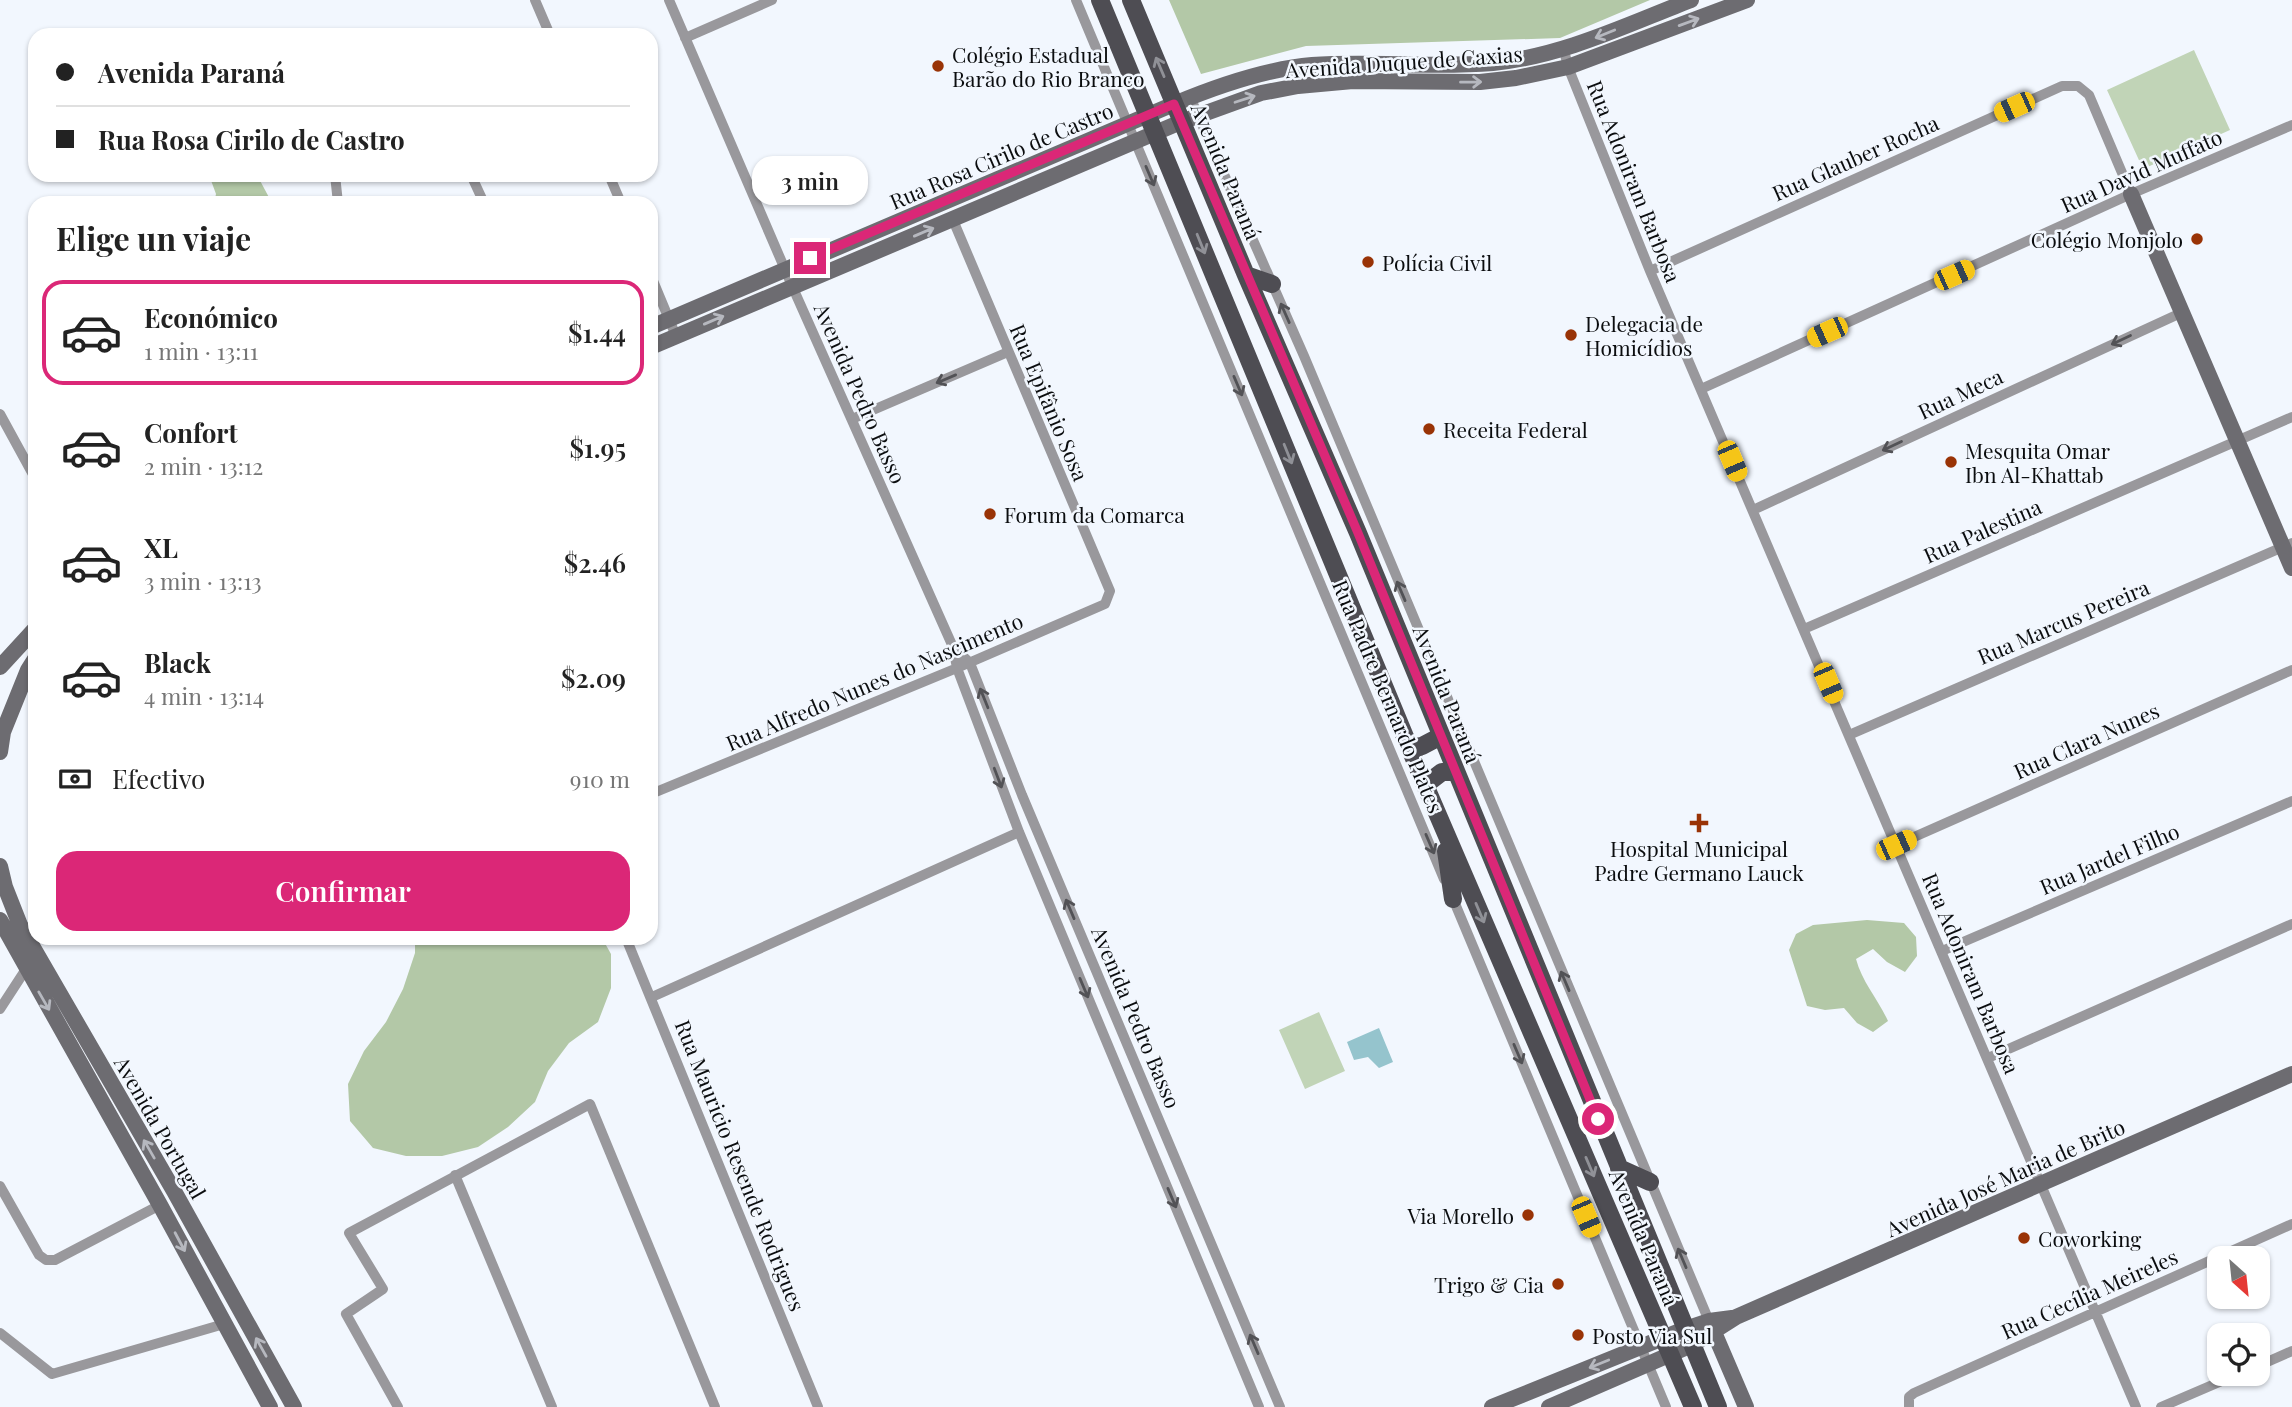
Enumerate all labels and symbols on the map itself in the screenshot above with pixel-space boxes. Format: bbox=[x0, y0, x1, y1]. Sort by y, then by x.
one-way arrow bbox=[1678, 14, 1700, 27]
one-way arrow bbox=[1594, 29, 1616, 42]
street label: Avenida Duque de Caxias bbox=[1284, 39, 1523, 83]
place label: Colégio Estadual Barão do Rio Branco bbox=[952, 40, 1145, 92]
one-way arrow bbox=[1153, 57, 1166, 78]
marker: Colégio Estadual Barão do Rio Branco bbox=[930, 58, 946, 74]
one-way arrow bbox=[1459, 75, 1482, 89]
street label: Rua Adoniram Barbosa bbox=[1582, 76, 1689, 287]
car bbox=[1991, 89, 2038, 125]
one-way arrow bbox=[1234, 91, 1256, 104]
street label: Rua Rosa Cirilo de Castro bbox=[885, 95, 1117, 215]
street label: Avenida Paraná bbox=[1185, 98, 1269, 244]
street label: Rua Glauber Rocha bbox=[1767, 108, 1943, 206]
street label: Rua David Muffato bbox=[2056, 122, 2226, 218]
callout: 3 min bbox=[752, 156, 868, 205]
one-way arrow bbox=[1144, 165, 1157, 186]
one-way arrow bbox=[912, 225, 934, 238]
place label: Colégio Monjolo bbox=[2031, 225, 2183, 253]
marker: Colégio Monjolo bbox=[2189, 231, 2205, 247]
one-way arrow bbox=[1196, 233, 1209, 254]
route end bbox=[794, 242, 826, 274]
place label: Polícia Civil bbox=[1382, 248, 1492, 276]
marker: Polícia Civil bbox=[1360, 254, 1376, 270]
car bbox=[1931, 257, 1978, 293]
street label: Avenida Pedro Basso bbox=[808, 297, 913, 488]
one-way arrow bbox=[1278, 303, 1291, 324]
place label: Delegacia de Homicídios bbox=[1585, 309, 1703, 361]
one-way arrow bbox=[703, 313, 724, 326]
car bbox=[1804, 314, 1851, 350]
street label: Rua Epifânio Sosa bbox=[1004, 319, 1096, 485]
marker: Delegacia de Homicídios bbox=[1563, 327, 1579, 343]
one-way arrow bbox=[2111, 334, 2132, 348]
street label: Rua Meca bbox=[1913, 361, 2007, 425]
one-way arrow bbox=[935, 373, 957, 386]
one-way arrow bbox=[1232, 375, 1245, 396]
place label: Receita Federal bbox=[1443, 415, 1588, 443]
marker: Receita Federal bbox=[1421, 421, 1437, 437]
place label: Mesquita Omar Ibn Al-Khattab bbox=[1965, 436, 2111, 488]
car bbox=[1715, 438, 1750, 484]
one-way arrow bbox=[1882, 440, 1903, 453]
one-way arrow bbox=[1283, 443, 1296, 465]
marker: Mesquita Omar Ibn Al-Khattab bbox=[1943, 454, 1959, 470]
street label: Rua Palestina bbox=[1919, 491, 2046, 568]
place label: Forum da Comarca bbox=[1004, 500, 1185, 528]
marker: Forum da Comarca bbox=[982, 506, 998, 522]
street label: Rua Marcus Pereira bbox=[1973, 572, 2154, 670]
street label: Rua Padre Bernardo Plates bbox=[1327, 575, 1451, 817]
one-way arrow bbox=[1394, 580, 1407, 602]
street label: Rua Alfredo Nunes do Nascimento bbox=[721, 606, 1027, 756]
street label: Avenida Paraná bbox=[1407, 620, 1488, 767]
car bbox=[1811, 660, 1846, 706]
one-way arrow bbox=[976, 688, 989, 710]
street label: Rua Clara Nunes bbox=[2009, 695, 2163, 785]
one-way arrow bbox=[993, 766, 1006, 788]
marker: Hospital Municipal Padre Germano Lauck bbox=[1689, 813, 1709, 833]
street label: Rua Jardel Filho bbox=[2035, 816, 2183, 900]
car bbox=[1873, 827, 1920, 863]
one-way arrow bbox=[1424, 833, 1437, 855]
place label: Hospital Municipal Padre Germano Lauck bbox=[1594, 834, 1804, 886]
street label: Rua Adoniram Barbosa bbox=[1917, 868, 2027, 1078]
one-way arrow bbox=[1063, 898, 1076, 920]
one-way arrow bbox=[1474, 902, 1487, 923]
street label: Avenida Pedro Basso bbox=[1086, 921, 1188, 1112]
one-way arrow bbox=[1558, 971, 1571, 992]
one-way arrow bbox=[1078, 977, 1091, 999]
one-way arrow bbox=[38, 990, 51, 1011]
street label: Rua Mauricio Resende Rodrigues bbox=[670, 1015, 812, 1315]
one-way arrow bbox=[1512, 1043, 1525, 1064]
street label: Avenida Portugal bbox=[108, 1050, 213, 1203]
route start bbox=[1582, 1103, 1614, 1135]
street label: Avenida José Maria de Brito bbox=[1880, 1112, 2129, 1243]
one-way arrow bbox=[142, 1139, 156, 1159]
one-way arrow bbox=[1584, 1155, 1597, 1177]
street label: Avenida Paraná bbox=[1603, 1164, 1687, 1310]
one-way arrow bbox=[1166, 1187, 1179, 1209]
car bbox=[1569, 1194, 1604, 1240]
place label: Via Morello bbox=[1406, 1201, 1514, 1229]
marker: Via Morello bbox=[1520, 1207, 1536, 1223]
place label: Coworking bbox=[2038, 1224, 2141, 1252]
marker: Coworking bbox=[2016, 1230, 2032, 1246]
one-way arrow bbox=[174, 1231, 187, 1252]
street label: Rua Cecília Meireles bbox=[1996, 1242, 2182, 1344]
north arrow bbox=[2207, 1246, 2270, 1309]
one-way arrow bbox=[1675, 1248, 1688, 1270]
place label: Trigo & Cia bbox=[1434, 1270, 1545, 1298]
marker: Trigo & Cia bbox=[1550, 1276, 1566, 1292]
place label: Posto Via Sul bbox=[1592, 1321, 1712, 1349]
marker: Posto Via Sul bbox=[1570, 1327, 1586, 1343]
one-way arrow bbox=[1247, 1334, 1260, 1355]
one-way arrow bbox=[254, 1337, 267, 1358]
one-way arrow bbox=[1589, 1359, 1611, 1372]

